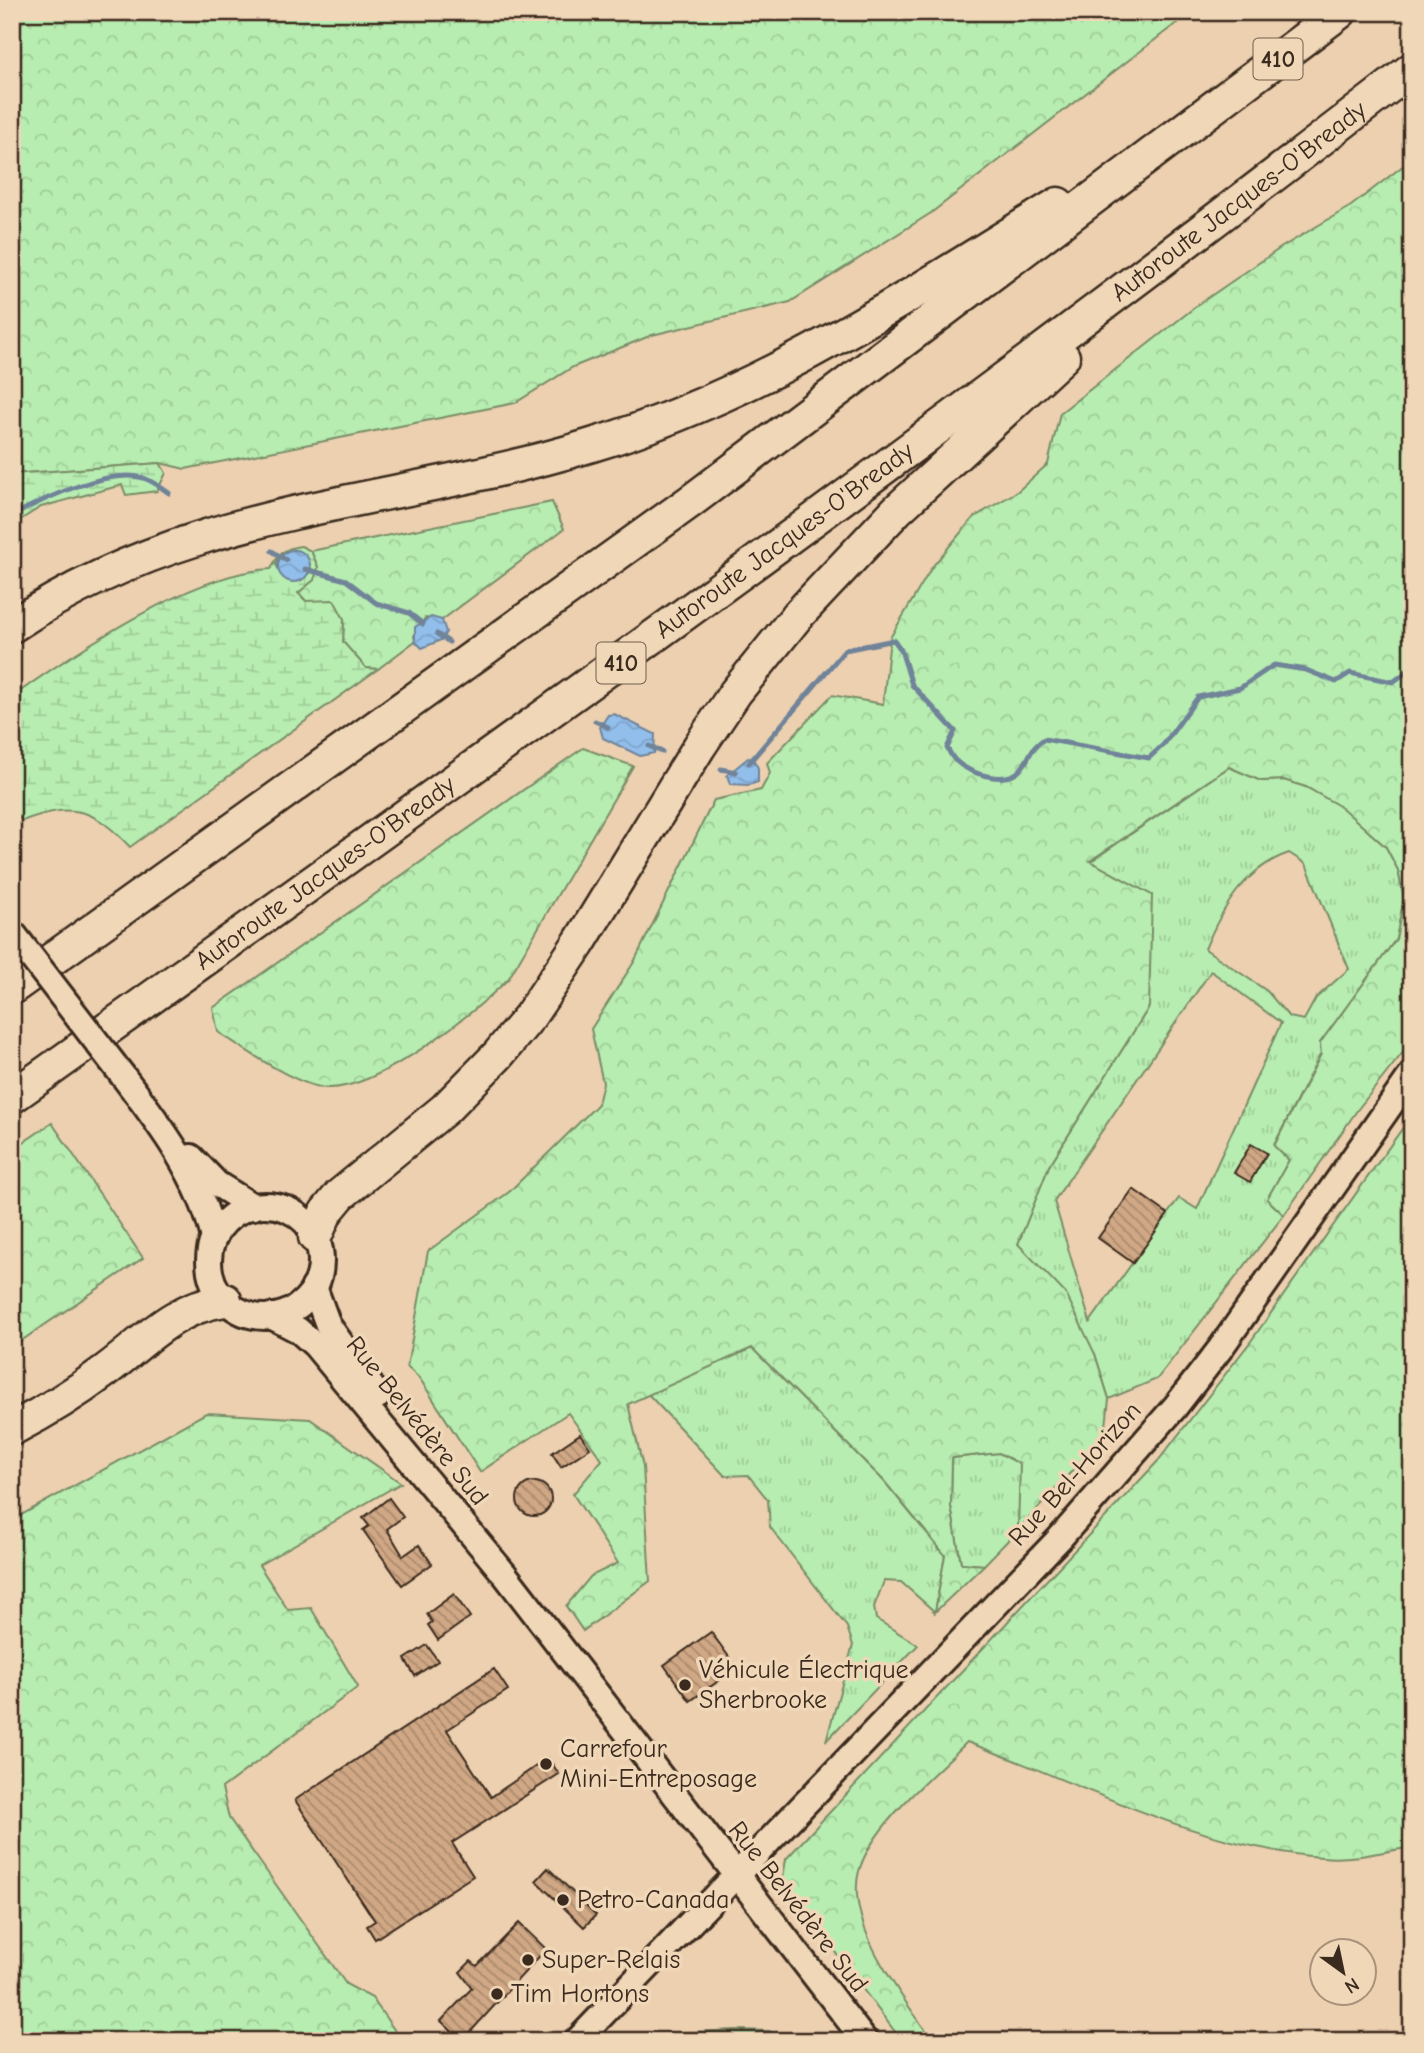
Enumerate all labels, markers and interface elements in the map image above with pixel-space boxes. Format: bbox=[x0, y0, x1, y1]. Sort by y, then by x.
road number: 410 bbox=[1254, 38, 1302, 80]
street label: Autoroute Jacques-O'Bready bbox=[1105, 95, 1373, 308]
street label: Autoroute Jacques-O'Bready bbox=[650, 436, 920, 645]
road number: 410 bbox=[596, 642, 646, 684]
street label: Autoroute Jacques-O'Bready bbox=[189, 770, 461, 976]
street label: Rue Belvédère Sud bbox=[340, 1331, 494, 1511]
street label: Rue Bel-Horizon bbox=[1002, 1396, 1148, 1552]
place label: Véhicule Électrique Sherbrooke bbox=[699, 1654, 909, 1715]
marker: Véhicule Électrique Sherbrooke bbox=[677, 1677, 693, 1693]
place label: Carrefour Mini-Entreposage bbox=[560, 1734, 757, 1794]
marker: Carrefour Mini-Entreposage bbox=[538, 1756, 554, 1772]
street label: Rue Belvédère Sud bbox=[722, 1816, 874, 1998]
place label: Petro-Canada bbox=[577, 1885, 729, 1915]
marker: Petro-Canada bbox=[555, 1892, 571, 1908]
north arrow bbox=[1308, 1938, 1378, 2008]
place label: Super-Relais bbox=[542, 1945, 680, 1975]
marker: Super-Relais bbox=[520, 1952, 536, 1968]
text: N bbox=[1341, 1973, 1363, 1998]
place label: Tim Hortons bbox=[511, 1979, 649, 2009]
marker: Tim Hortons bbox=[489, 1986, 505, 2002]

